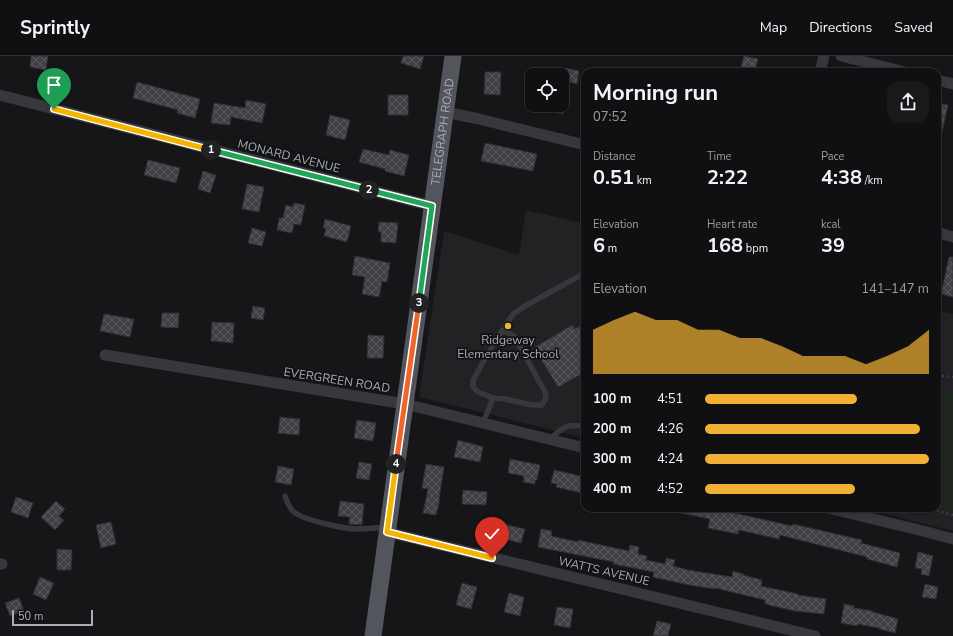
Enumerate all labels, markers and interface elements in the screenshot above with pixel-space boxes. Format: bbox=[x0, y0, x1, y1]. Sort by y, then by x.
text: Sprintly bbox=[20, 15, 90, 41]
text: Map bbox=[760, 18, 787, 37]
text: Directions bbox=[809, 18, 872, 37]
text: Saved bbox=[894, 18, 933, 37]
pin bbox=[37, 68, 71, 109]
map controls bbox=[525, 68, 569, 112]
button: locate bbox=[525, 68, 569, 112]
icon: arrive bbox=[43, 74, 65, 96]
street label: TELEGRAPH ROAD bbox=[427, 77, 458, 186]
text: Morning run bbox=[593, 78, 718, 108]
button: share bbox=[887, 81, 929, 123]
text: 07:52 bbox=[593, 108, 627, 126]
street label: MONARD AVENUE bbox=[236, 136, 342, 176]
pin: 1 bbox=[201, 140, 221, 160]
text: 1 bbox=[208, 142, 214, 157]
text: Distance bbox=[593, 149, 636, 164]
text: Time bbox=[707, 149, 731, 164]
text: Pace bbox=[821, 149, 844, 164]
text: 0.51 bbox=[593, 164, 634, 191]
text: 2:22 bbox=[707, 164, 748, 191]
text: 4:38 bbox=[821, 164, 862, 191]
text: km bbox=[634, 173, 652, 188]
text: /km bbox=[862, 173, 883, 188]
pin: 2 bbox=[359, 180, 379, 200]
text: 2 bbox=[366, 182, 372, 197]
text: Elevation bbox=[593, 217, 639, 232]
text: Heart rate bbox=[707, 217, 757, 232]
text: kcal bbox=[821, 217, 841, 232]
text: 6 bbox=[593, 232, 605, 259]
text: 168 bbox=[707, 232, 743, 259]
text: 39 bbox=[821, 232, 845, 259]
text: m bbox=[605, 241, 617, 256]
text: bpm bbox=[743, 241, 768, 256]
text: Elevation bbox=[593, 280, 647, 298]
text: 141–147 m bbox=[861, 280, 929, 298]
pin: 3 bbox=[409, 293, 429, 313]
text: 3 bbox=[416, 295, 422, 310]
marker: Ridgeway Elementary School bbox=[503, 321, 513, 331]
place label: Ridgeway Elementary School bbox=[457, 332, 559, 362]
street label: EVERGREEN ROAD bbox=[283, 364, 391, 396]
text: 100 m bbox=[593, 390, 631, 408]
text: 4:51 bbox=[657, 390, 683, 408]
text: 200 m bbox=[593, 420, 631, 438]
text: 4:26 bbox=[657, 420, 683, 438]
text: 300 m bbox=[593, 450, 631, 468]
text: 4:24 bbox=[657, 450, 683, 468]
pin: 4 bbox=[386, 454, 406, 474]
text: 4 bbox=[393, 456, 399, 471]
text: 400 m bbox=[593, 480, 631, 498]
text: 4:52 bbox=[657, 480, 683, 498]
pin bbox=[475, 517, 509, 558]
icon: check bbox=[481, 523, 503, 545]
street label: WATTS AVENUE bbox=[557, 553, 651, 589]
scale bar bbox=[12, 608, 93, 627]
text: 50 m bbox=[18, 609, 43, 624]

